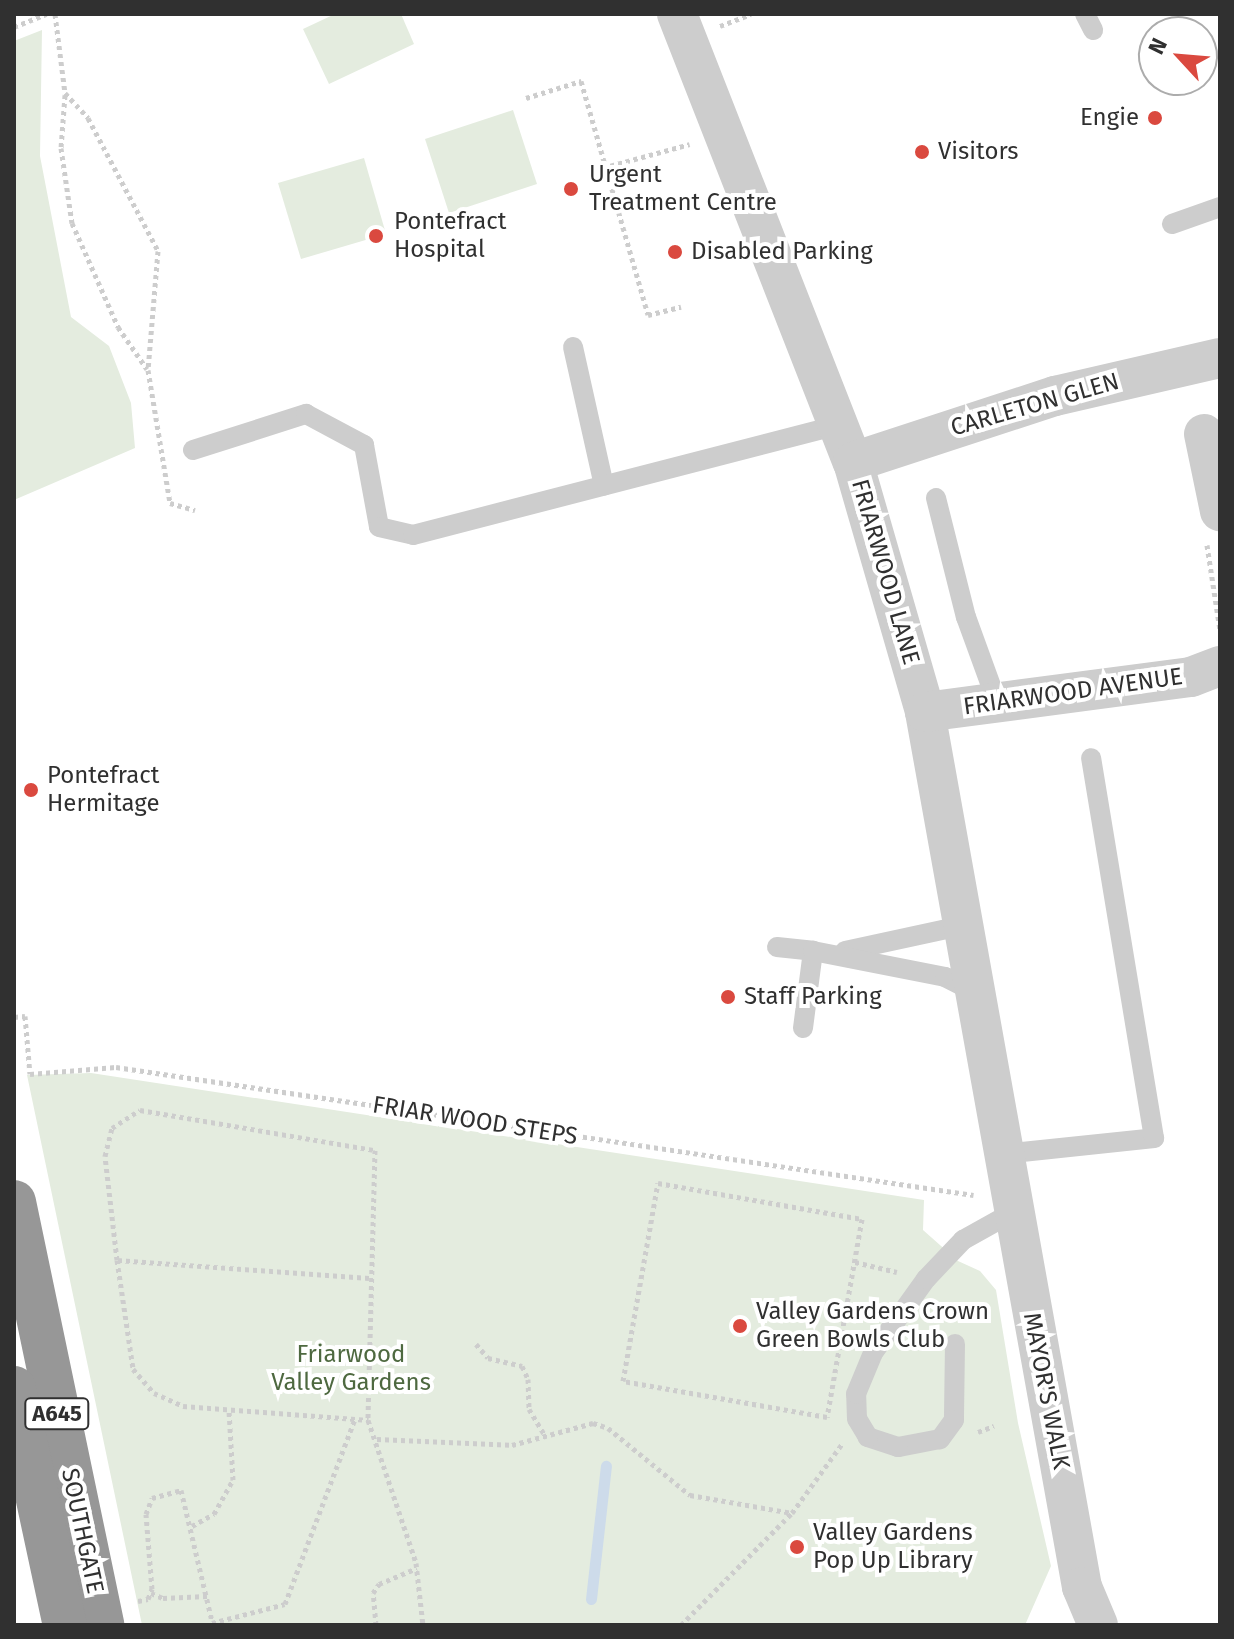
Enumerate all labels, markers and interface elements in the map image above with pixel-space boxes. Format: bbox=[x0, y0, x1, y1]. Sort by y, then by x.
north arrow bbox=[1138, 16, 1218, 96]
text: N bbox=[1142, 34, 1173, 59]
place label: Engie bbox=[1080, 104, 1139, 132]
marker: Engie bbox=[1146, 109, 1164, 127]
place label: Visitors bbox=[938, 138, 1019, 166]
marker: Visitors bbox=[913, 143, 931, 161]
place label: Urgent Treatment Centre bbox=[589, 161, 777, 217]
marker: Urgent Treatment Centre bbox=[560, 178, 582, 200]
place label: Pontefract Hospital bbox=[394, 208, 506, 264]
marker: Pontefract Hospital bbox=[365, 225, 387, 247]
place label: Disabled Parking bbox=[691, 238, 873, 266]
marker: Disabled Parking bbox=[666, 243, 684, 261]
street label: CARLETON GLEN bbox=[948, 367, 1122, 443]
street label: FRIARWOOD LANE bbox=[845, 476, 925, 668]
street label: FRIARWOOD AVENUE bbox=[961, 662, 1185, 722]
place label: Pontefract Hermitage bbox=[47, 762, 159, 818]
marker: Pontefract Hermitage bbox=[22, 781, 40, 799]
place label: Staff Parking bbox=[744, 983, 882, 1011]
marker: Staff Parking bbox=[719, 988, 737, 1006]
street label: FRIAR WOOD STEPS bbox=[370, 1091, 580, 1151]
place label: Valley Gardens Crown Green Bowls Club bbox=[756, 1298, 989, 1354]
street label: MAYOR'S WALK bbox=[1017, 1310, 1075, 1472]
marker: Valley Gardens Crown Green Bowls Club bbox=[731, 1317, 749, 1335]
park label: Friarwood Valley Gardens bbox=[271, 1341, 431, 1397]
road number: A645 bbox=[23, 1396, 91, 1432]
street label: SOUTHGATE bbox=[55, 1466, 109, 1596]
place label: Valley Gardens Pop Up Library bbox=[813, 1519, 973, 1575]
marker: Valley Gardens Pop Up Library bbox=[788, 1538, 806, 1556]

